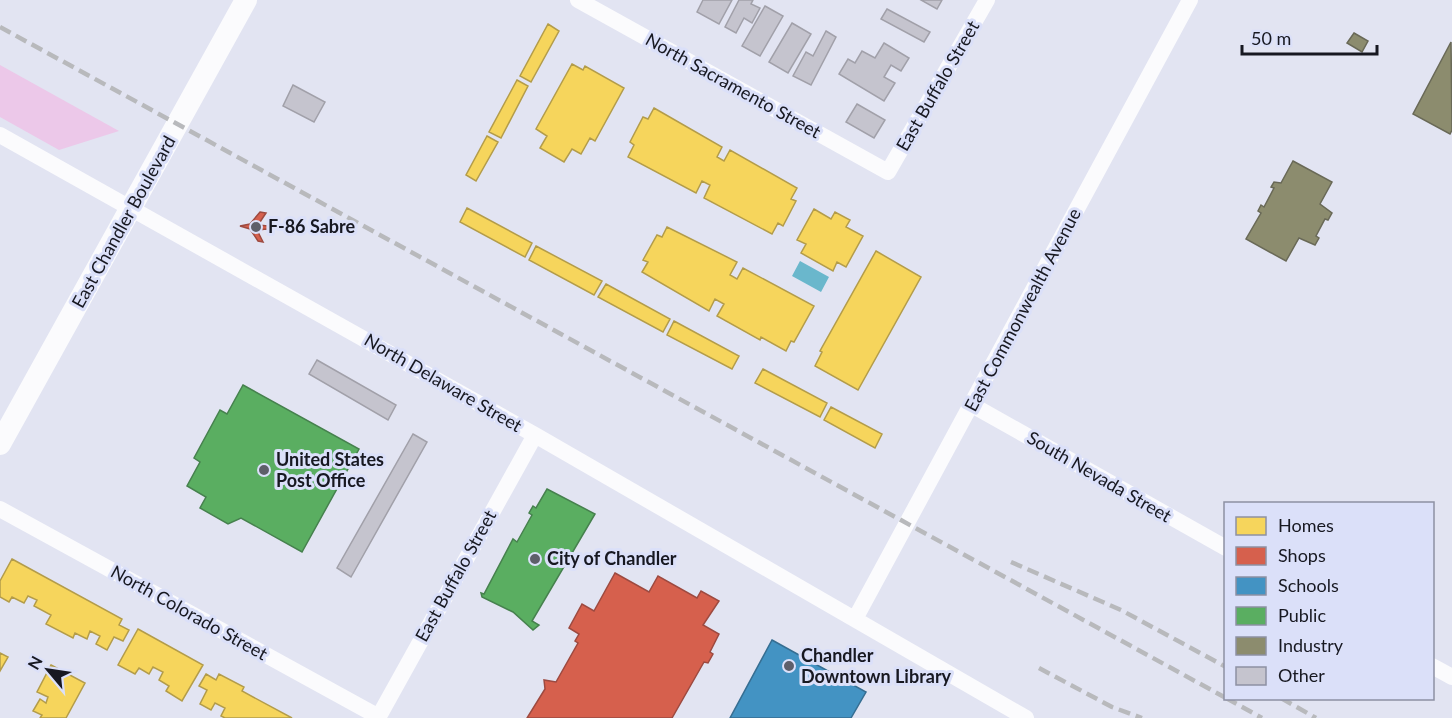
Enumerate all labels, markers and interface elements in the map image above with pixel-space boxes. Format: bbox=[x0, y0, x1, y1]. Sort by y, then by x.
street label: East Buffalo Street bbox=[891, 16, 984, 155]
scale bar bbox=[1242, 18, 1377, 56]
text: 50 m bbox=[1251, 27, 1291, 49]
street label: North Sacramento Street bbox=[642, 28, 825, 143]
street label: East Chandler Boulevard bbox=[67, 132, 180, 311]
street label: East Commonwealth Avenue bbox=[959, 204, 1085, 415]
place label: F-86 Sabre bbox=[268, 215, 355, 237]
marker: F-86 Sabre bbox=[249, 220, 263, 234]
street label: North Delaware Street bbox=[361, 328, 527, 436]
street label: South Nevada Street bbox=[1023, 426, 1176, 527]
place label: United States Post Office bbox=[276, 448, 384, 491]
marker: United States Post Office bbox=[257, 463, 271, 477]
legend bbox=[1224, 502, 1434, 700]
street label: East Buffalo Street bbox=[410, 505, 501, 645]
text: Homes bbox=[1278, 514, 1334, 536]
text: Shops bbox=[1278, 544, 1326, 566]
place label: City of Chandler bbox=[547, 547, 677, 569]
marker: City of Chandler bbox=[528, 552, 542, 566]
street label: North Colorado Street bbox=[107, 560, 272, 665]
text: Schools bbox=[1278, 574, 1339, 596]
text: Public bbox=[1278, 604, 1326, 626]
text: Industry bbox=[1278, 634, 1344, 656]
north arrow bbox=[18, 640, 78, 700]
place label: Chandler Downtown Library bbox=[801, 644, 952, 687]
text: N bbox=[23, 652, 46, 672]
marker: Chandler Downtown Library bbox=[782, 659, 796, 673]
text: Other bbox=[1278, 664, 1325, 686]

